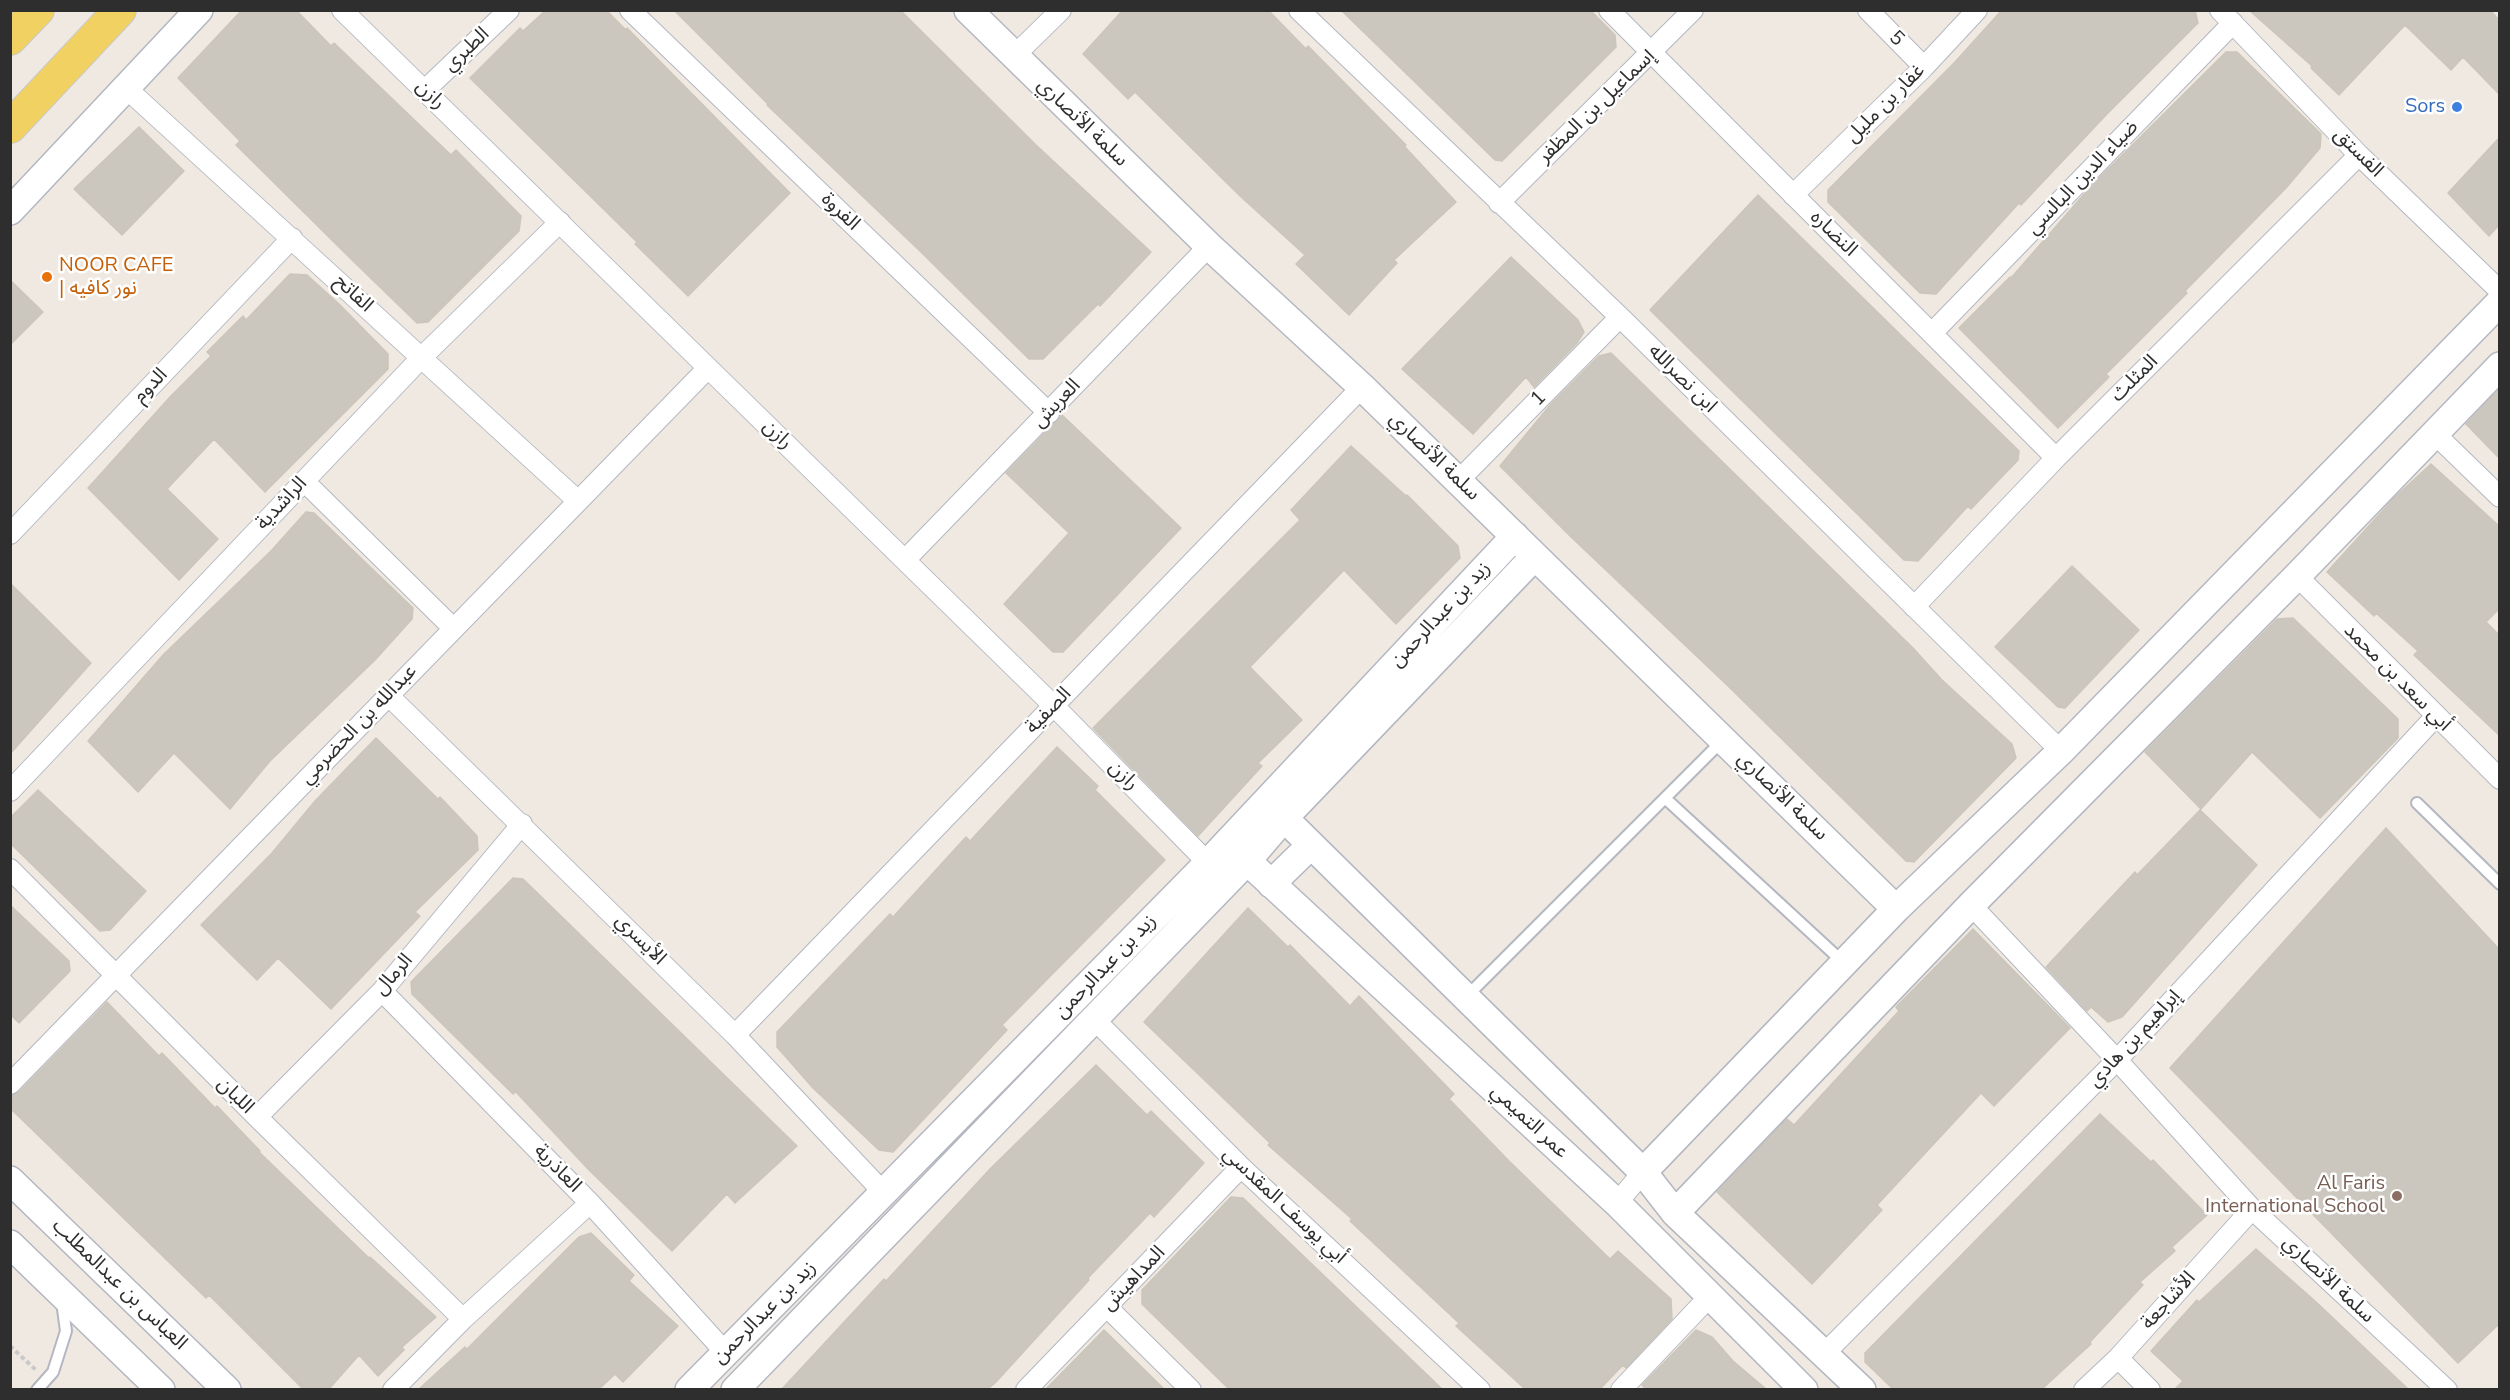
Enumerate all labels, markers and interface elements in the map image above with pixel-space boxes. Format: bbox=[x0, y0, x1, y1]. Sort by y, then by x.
street label: الطبري bbox=[439, 23, 495, 77]
street label: 5 bbox=[1883, 26, 1909, 52]
street label: إسماعيل بن المظفر bbox=[1533, 45, 1661, 169]
street label: غفار بن مليل bbox=[1841, 59, 1931, 149]
street label: سلمة الأنصاري bbox=[1032, 74, 1132, 172]
street label: رازن bbox=[410, 75, 450, 115]
place label: Sors bbox=[2405, 95, 2445, 119]
marker: Sors bbox=[2450, 100, 2464, 114]
street label: ضياء الدين البالسي bbox=[2022, 116, 2144, 240]
street label: الفستق bbox=[2328, 123, 2388, 183]
street label: الفروة bbox=[816, 188, 864, 236]
street label: النضاره bbox=[1804, 206, 1862, 262]
place label: NOOR CAFE | نور كافيه bbox=[59, 254, 173, 301]
marker: NOOR CAFE | نور كافيه bbox=[40, 270, 54, 284]
street label: الفاتح bbox=[328, 270, 378, 318]
street label: ابن نصرالله bbox=[1643, 340, 1721, 418]
street label: المثلث bbox=[2106, 350, 2164, 408]
street label: الدوم bbox=[129, 364, 173, 408]
street label: العريش bbox=[1028, 374, 1086, 434]
street label: 1 bbox=[1526, 386, 1552, 412]
street label: سلمة الأنصاري bbox=[1384, 408, 1484, 506]
street label: رازن bbox=[757, 415, 797, 455]
street label: الراشدية bbox=[251, 472, 313, 536]
street label: زيد بن عبدالرحمن bbox=[1386, 557, 1496, 673]
street label: أبي سعد بن محمد bbox=[2338, 619, 2456, 737]
street label: عبدالله بن الحضرمي bbox=[296, 660, 422, 790]
street label: الصفية bbox=[1021, 683, 1077, 739]
street label: سلمة الأنصاري bbox=[1732, 748, 1832, 846]
street label: رازن bbox=[1103, 756, 1143, 796]
street label: الأيسري bbox=[609, 909, 671, 971]
street label: زيد بن عبدالرحمن bbox=[1050, 910, 1162, 1024]
street label: الرمال bbox=[369, 949, 419, 1001]
street label: إبراهيم بن هادي bbox=[2084, 985, 2186, 1093]
street label: اللبان bbox=[212, 1073, 258, 1119]
street label: عمر التميمي bbox=[1485, 1080, 1573, 1164]
street label: العاذرية bbox=[528, 1140, 586, 1198]
street label: أبي يوسف المقدسي bbox=[1217, 1142, 1351, 1270]
place label: Al Faris International School bbox=[2205, 1172, 2385, 1219]
marker: Al Faris International School bbox=[2390, 1189, 2404, 1203]
street label: العباس بن عبدالمطلب bbox=[46, 1214, 192, 1356]
street label: سلمة الأنصاري bbox=[2277, 1231, 2379, 1329]
street label: المداهيش bbox=[1097, 1241, 1171, 1317]
street label: زيد بن عبدالرحمن bbox=[708, 1256, 822, 1370]
street label: الأشاجعة bbox=[2137, 1267, 2201, 1335]

